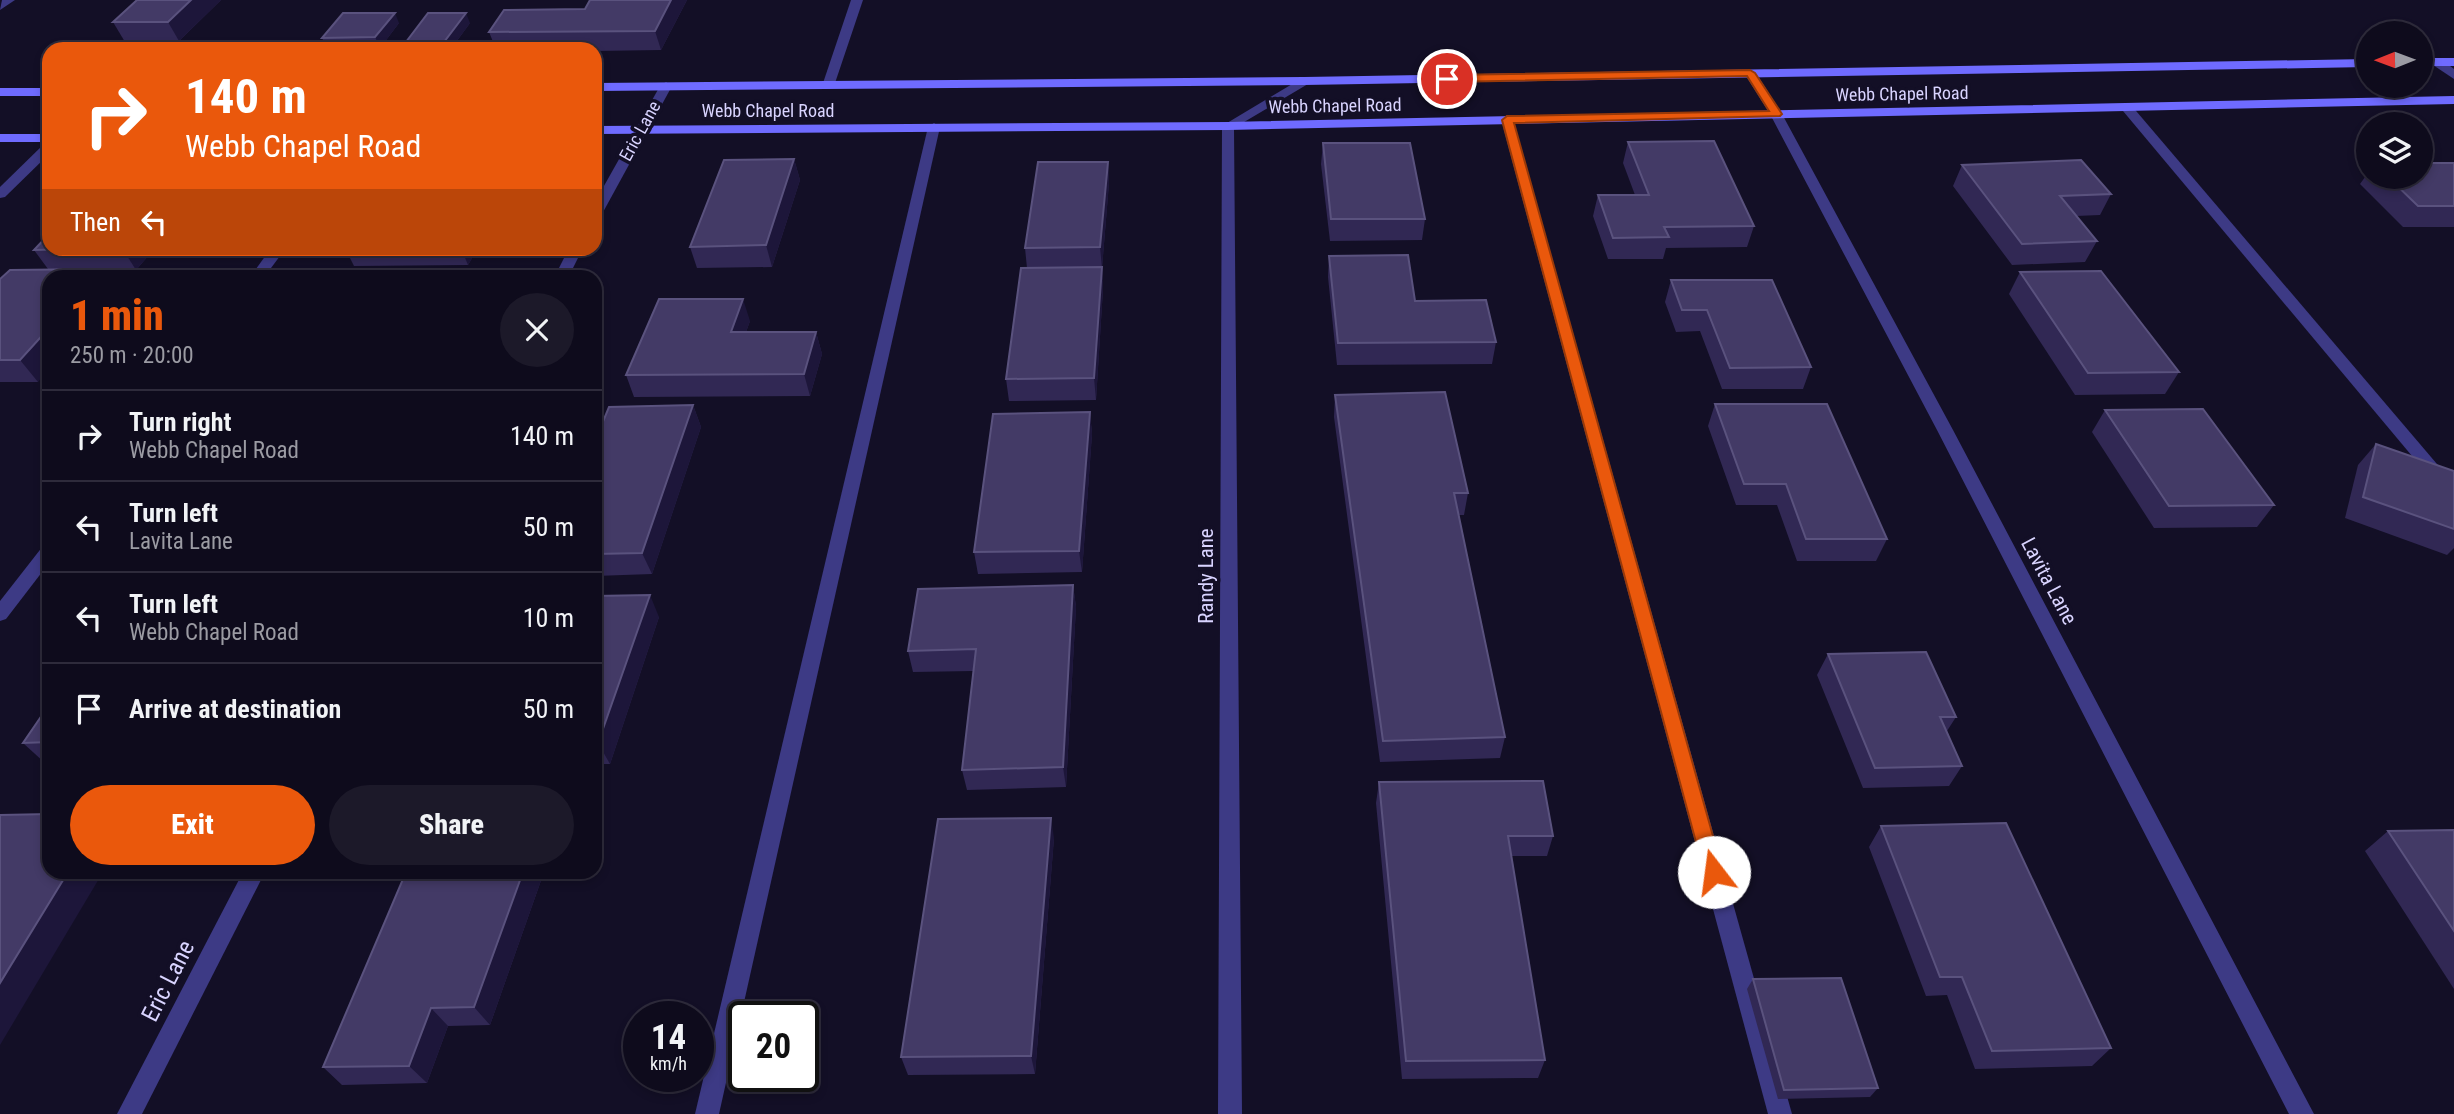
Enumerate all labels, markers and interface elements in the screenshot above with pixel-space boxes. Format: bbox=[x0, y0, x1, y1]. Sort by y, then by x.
north arrow bbox=[2356, 21, 2432, 98]
map controls bbox=[2356, 21, 2433, 189]
pin bbox=[1417, 49, 1477, 109]
icon: arrive bbox=[1428, 60, 1466, 98]
text: 140 m bbox=[185, 68, 307, 125]
icon: right bbox=[70, 70, 161, 161]
street label: Webb Chapel Road bbox=[1835, 82, 1969, 105]
street label: Webb Chapel Road bbox=[1268, 94, 1402, 117]
street label: Eric Lane bbox=[615, 97, 665, 164]
street label: Webb Chapel Road bbox=[702, 100, 835, 121]
button: layers bbox=[2356, 112, 2433, 189]
text: Webb Chapel Road bbox=[185, 127, 421, 165]
icon: left bbox=[135, 203, 173, 241]
text: Then bbox=[70, 207, 121, 237]
text: 1 min bbox=[70, 291, 164, 340]
button: close bbox=[500, 293, 574, 367]
text: 250 m · 20:00 bbox=[70, 342, 194, 369]
text: Turn right bbox=[129, 407, 231, 437]
icon: right bbox=[70, 417, 108, 455]
text: 140 m bbox=[510, 421, 574, 451]
text: Webb Chapel Road bbox=[129, 437, 299, 464]
text: Turn left bbox=[129, 498, 218, 528]
icon: left bbox=[70, 508, 108, 546]
text: 50 m bbox=[523, 512, 574, 542]
text: Lavita Lane bbox=[129, 528, 233, 555]
street label: Randy Lane bbox=[1194, 528, 1218, 624]
street label: Lavita Lane bbox=[2016, 533, 2082, 629]
text: Turn left bbox=[129, 589, 218, 619]
icon: left bbox=[70, 599, 108, 637]
text: 10 m bbox=[523, 603, 574, 633]
text: Webb Chapel Road bbox=[129, 619, 299, 646]
icon: arrive bbox=[70, 690, 108, 728]
text: Arrive at destination bbox=[129, 694, 341, 724]
text: 50 m bbox=[523, 694, 574, 724]
button: Exit bbox=[70, 785, 315, 865]
button: Share bbox=[329, 785, 574, 865]
position arrow bbox=[1677, 835, 1751, 909]
street label: Eric Lane bbox=[136, 936, 200, 1026]
speed limit sign: 20 bbox=[728, 1001, 819, 1092]
text: 14 bbox=[651, 1017, 686, 1058]
text: km/h bbox=[650, 1053, 687, 1074]

